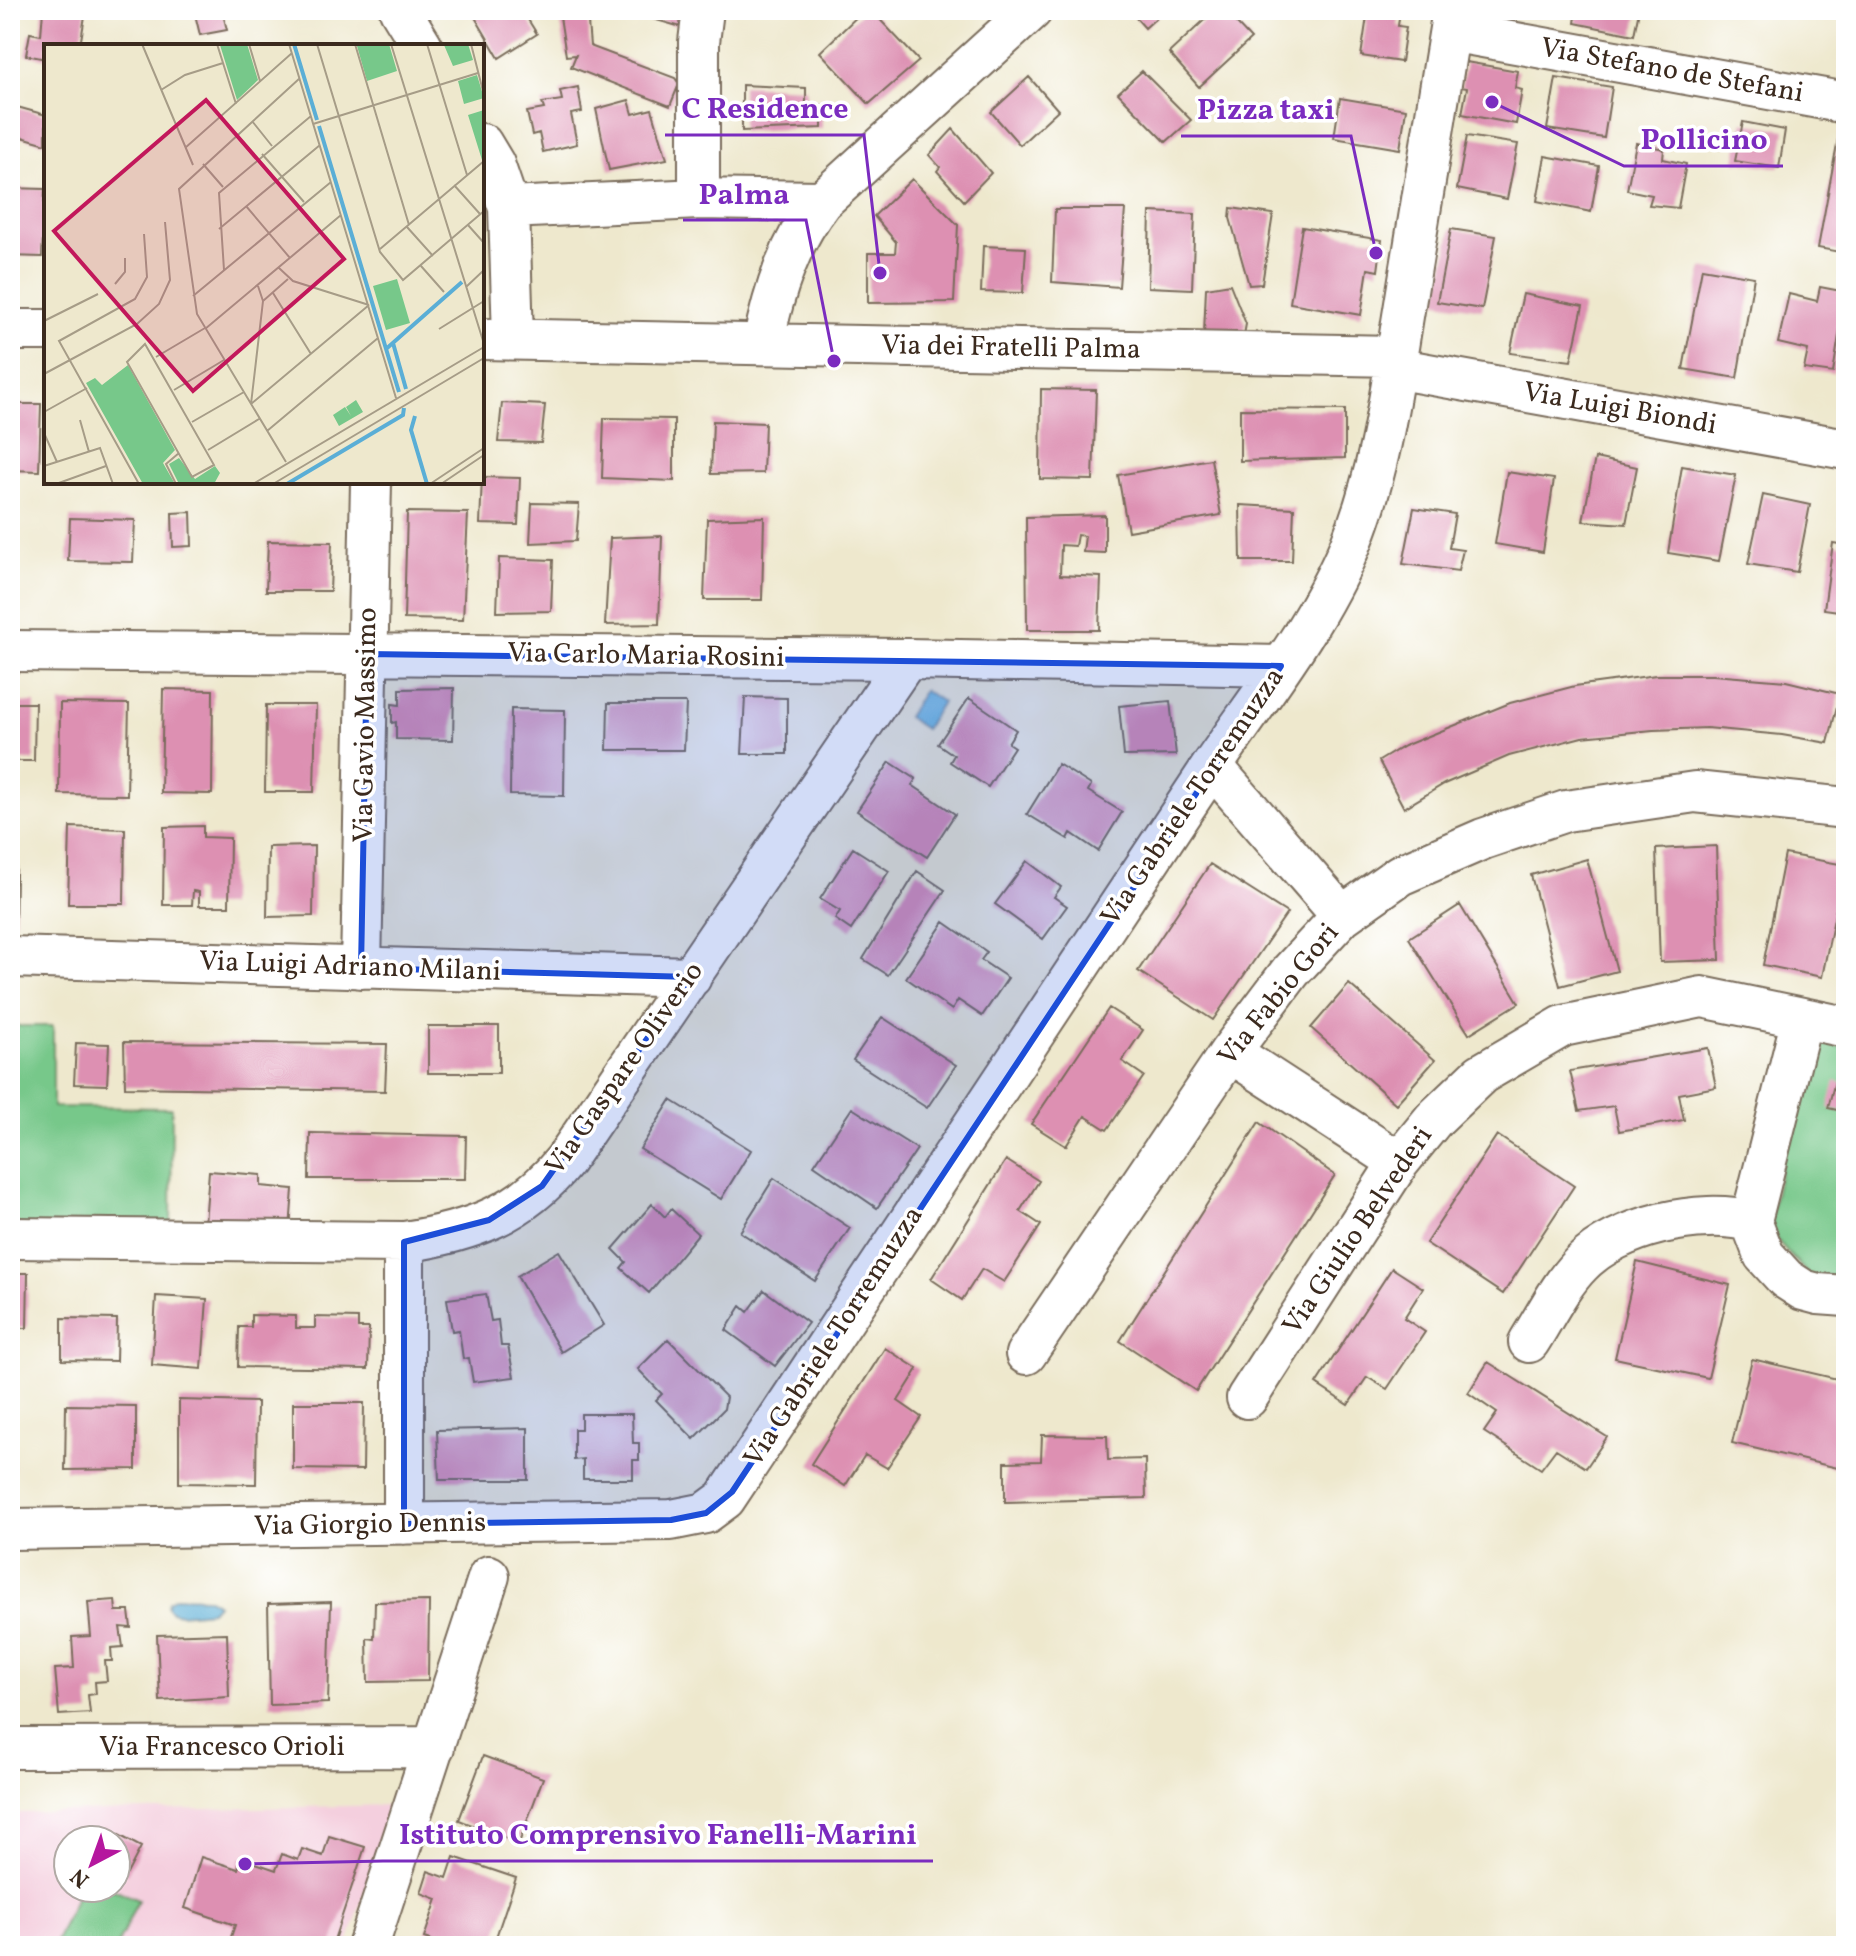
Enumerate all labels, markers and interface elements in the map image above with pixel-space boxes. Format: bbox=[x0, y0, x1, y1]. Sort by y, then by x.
street label: Via Stefano de Stefani bbox=[1537, 29, 1807, 113]
inset map bbox=[44, 44, 484, 484]
callout: C Residence bbox=[665, 81, 864, 135]
callout: Pizza taxi bbox=[1181, 82, 1351, 136]
text: C Residence bbox=[682, 89, 848, 131]
text: Pizza taxi bbox=[1197, 90, 1335, 132]
callout: Pollicino bbox=[1624, 112, 1783, 166]
text: Pollicino bbox=[1640, 120, 1768, 162]
callout: Palma bbox=[683, 166, 806, 220]
text: Palma bbox=[698, 175, 790, 217]
street label: Via dei Fratelli Palma bbox=[881, 326, 1141, 370]
street label: Via Luigi Biondi bbox=[1520, 373, 1720, 445]
street label: Via Gavio Massimo bbox=[344, 607, 388, 843]
street label: Via Carlo Maria Rosini bbox=[507, 634, 785, 678]
street label: Via Gabriele Torremuzza bbox=[1092, 660, 1294, 934]
street label: Via Fabio Gori bbox=[1209, 915, 1349, 1075]
street label: Via Luigi Adriano Milani bbox=[198, 942, 502, 992]
street label: Via Gaspare Oliverio bbox=[537, 954, 713, 1184]
street label: Via Giulio Belvederi bbox=[1274, 1119, 1442, 1343]
street label: Via Gabriele Torremuzza bbox=[735, 1199, 933, 1475]
street label: Via Giorgio Dennis bbox=[254, 1503, 486, 1547]
street label: Via Francesco Orioli bbox=[99, 1728, 345, 1767]
callout: Istituto Comprensivo Fanelli-Marini bbox=[383, 1807, 933, 1861]
text: Istituto Comprensivo Fanelli-Marini bbox=[399, 1815, 917, 1857]
north arrow bbox=[52, 1824, 132, 1904]
text: N bbox=[64, 1860, 97, 1894]

